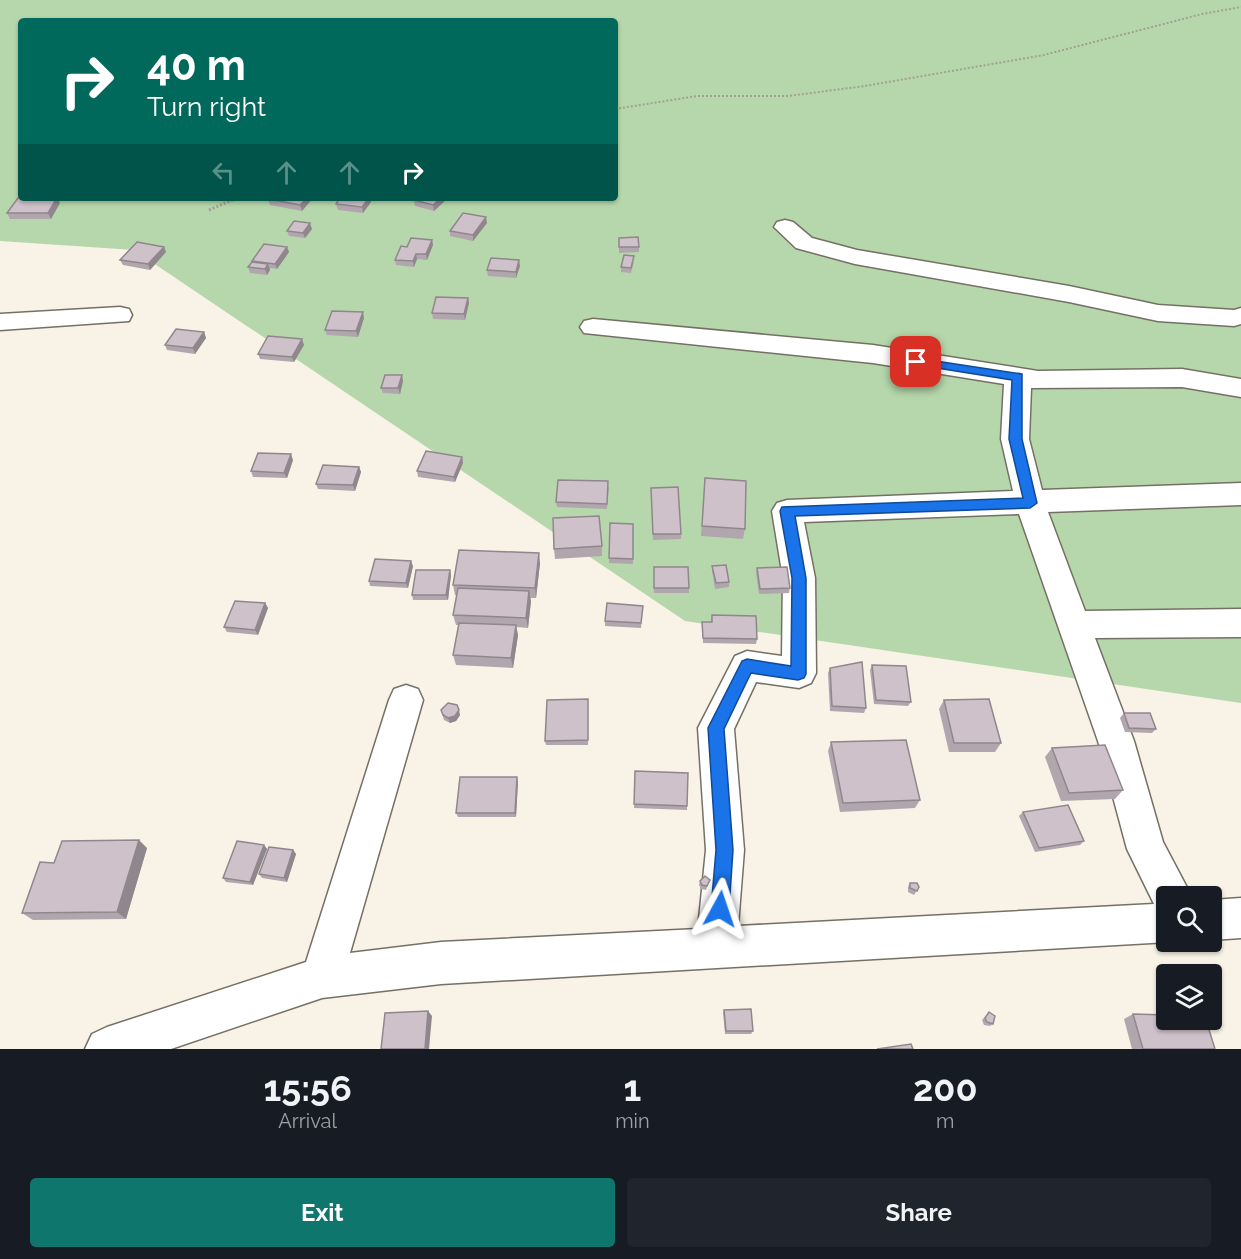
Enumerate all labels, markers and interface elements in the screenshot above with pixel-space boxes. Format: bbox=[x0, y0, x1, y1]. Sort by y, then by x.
text: 40 m bbox=[147, 41, 246, 90]
icon: right bbox=[48, 42, 126, 120]
text: Turn right bbox=[147, 91, 266, 122]
icon: left bbox=[207, 156, 240, 189]
icon: ahead bbox=[270, 156, 303, 189]
icon: ahead bbox=[333, 156, 366, 189]
icon: right bbox=[396, 156, 429, 189]
pin bbox=[890, 336, 941, 387]
icon: arrive bbox=[899, 345, 932, 378]
position arrow bbox=[688, 877, 752, 941]
map controls bbox=[1156, 886, 1222, 1030]
button: search bbox=[1156, 886, 1222, 952]
button: layers bbox=[1156, 964, 1222, 1030]
text: 15:56 bbox=[263, 1067, 352, 1109]
text: 1 bbox=[624, 1067, 641, 1109]
text: 200 bbox=[913, 1067, 978, 1109]
text: Arrival bbox=[278, 1109, 337, 1133]
text: min bbox=[615, 1109, 650, 1133]
text: m bbox=[936, 1109, 955, 1133]
button: Exit bbox=[30, 1178, 615, 1247]
button: Share bbox=[627, 1178, 1211, 1247]

